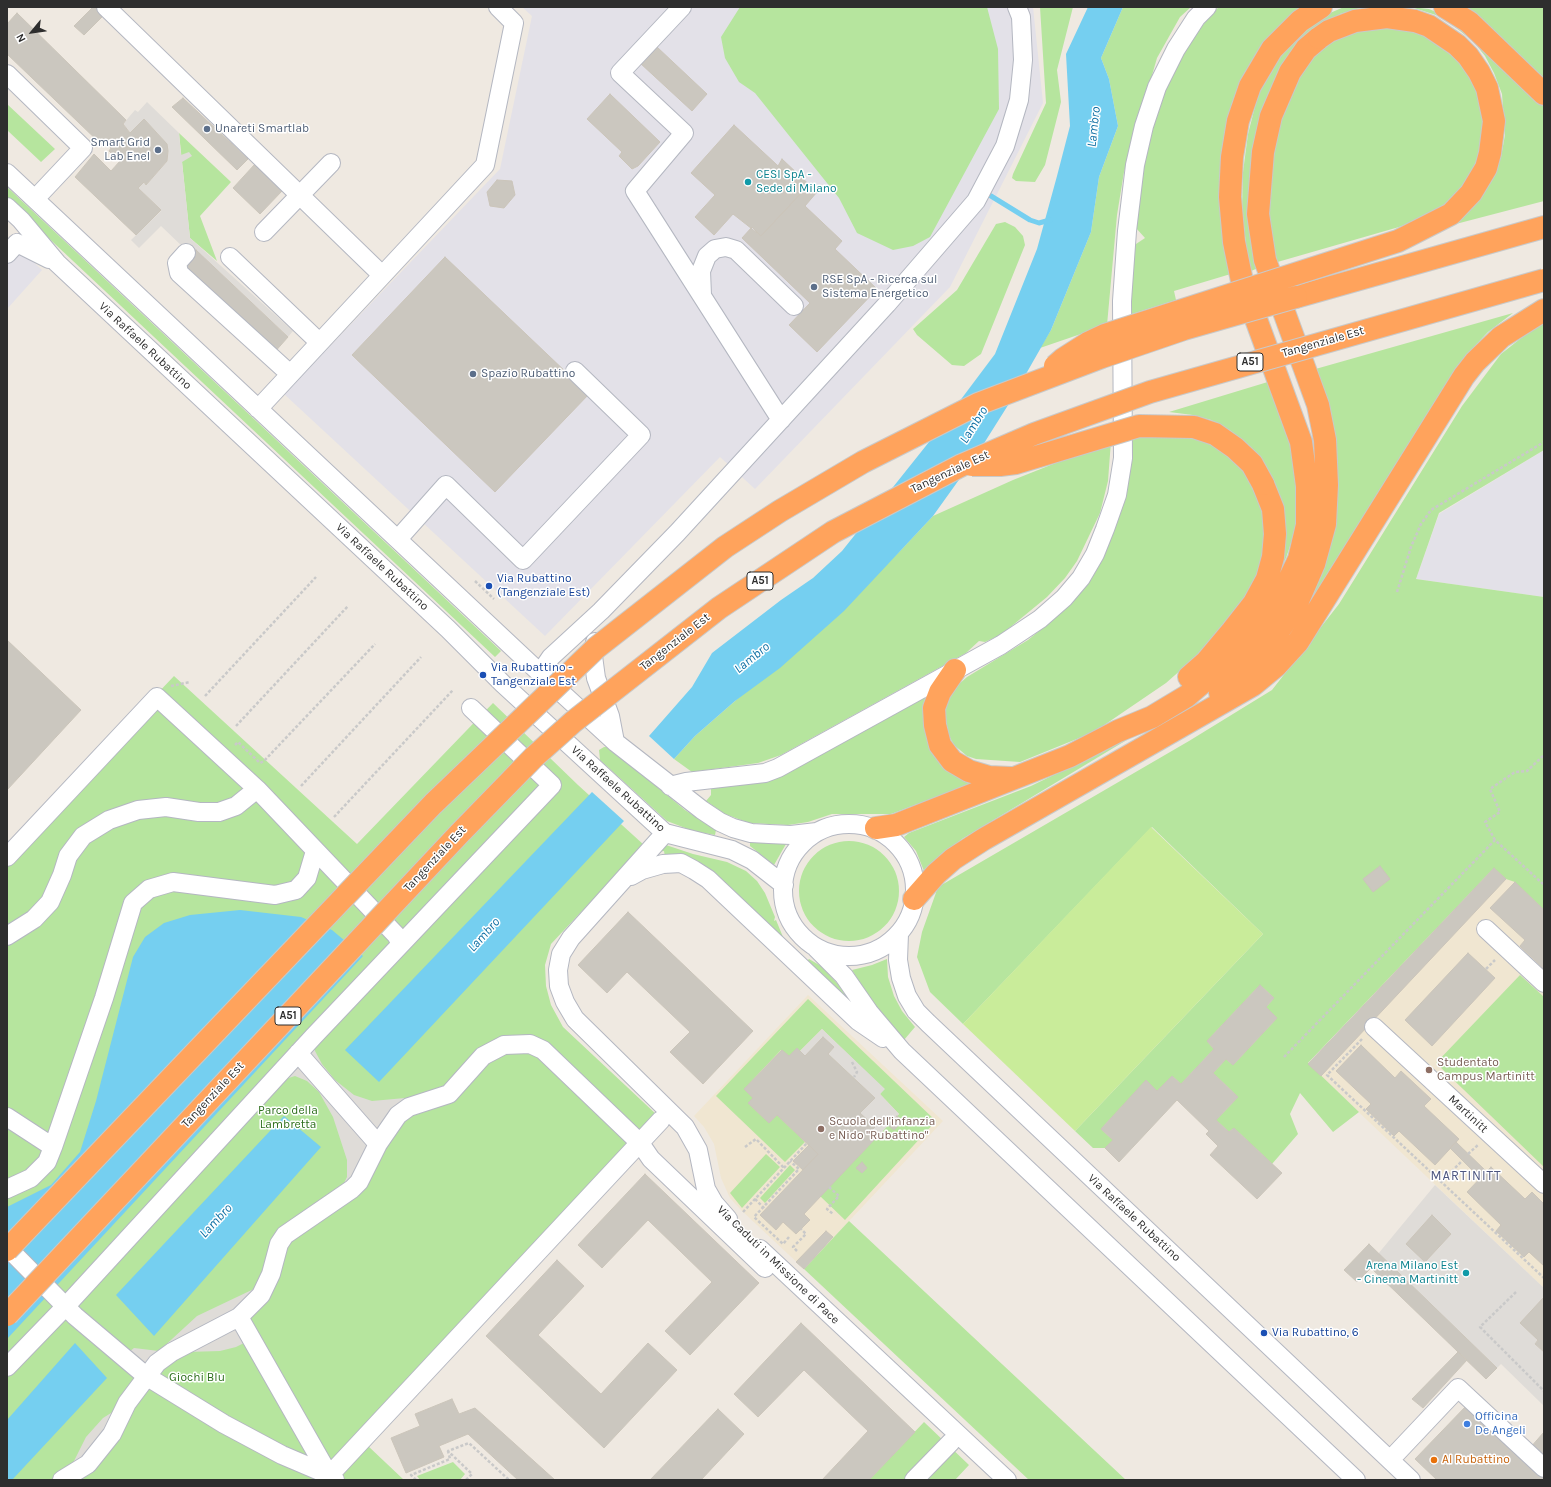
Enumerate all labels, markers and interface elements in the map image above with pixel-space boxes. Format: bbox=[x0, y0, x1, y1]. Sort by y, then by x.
north arrow bbox=[12, 12, 52, 52]
text: N bbox=[13, 31, 29, 45]
water label: Lambro bbox=[1084, 106, 1104, 148]
place label: Unareti Smartlab bbox=[215, 122, 309, 136]
marker: Unareti Smartlab bbox=[202, 124, 212, 134]
place label: Smart Grid Lab Enel bbox=[90, 136, 150, 164]
marker: Smart Grid Lab Enel bbox=[153, 145, 163, 155]
place label: CESI SpA - Sede di Milano bbox=[756, 168, 837, 196]
marker: CESI SpA - Sede di Milano bbox=[743, 177, 753, 187]
place label: RSE SpA - Ricerca sul Sistema Energetico bbox=[822, 273, 937, 301]
marker: RSE SpA - Ricerca sul Sistema Energetico bbox=[809, 282, 819, 292]
street label: Via Raffaele Rubattino bbox=[96, 299, 194, 393]
street label: Tangenziale Est bbox=[1280, 323, 1366, 361]
road number: A51 bbox=[1237, 353, 1263, 371]
place label: Spazio Rubattino bbox=[481, 367, 575, 381]
marker: Spazio Rubattino bbox=[468, 369, 478, 379]
water label: Lambro bbox=[957, 404, 991, 446]
street label: Tangenziale Est bbox=[909, 448, 991, 496]
street label: Via Raffaele Rubattino bbox=[333, 520, 431, 614]
place label: Via Rubattino (Tangenziale Est) bbox=[497, 572, 590, 600]
road number: A51 bbox=[747, 572, 773, 590]
marker: Via Rubattino (Tangenziale Est) bbox=[484, 581, 494, 591]
street label: Tangenziale Est bbox=[637, 610, 713, 674]
water label: Lambro bbox=[731, 639, 773, 677]
place label: Via Rubattino - Tangenziale Est bbox=[491, 661, 576, 689]
marker: Via Rubattino - Tangenziale Est bbox=[478, 670, 488, 680]
street label: Via Raffaele Rubattino bbox=[568, 743, 668, 835]
street label: Tangenziale Est bbox=[401, 823, 469, 895]
water label: Lambro bbox=[465, 915, 503, 955]
road number: A51 bbox=[275, 1007, 301, 1025]
place label: Studentato Campus Martinitt bbox=[1437, 1056, 1535, 1084]
street label: Tangenziale Est bbox=[179, 1059, 247, 1131]
marker: Studentato Campus Martinitt bbox=[1424, 1065, 1434, 1075]
street label: Martinitt bbox=[1445, 1092, 1491, 1136]
park label: Parco della Lambretta bbox=[258, 1104, 318, 1132]
place label: Scuola dell'infanzia e Nido "Rubattino" bbox=[829, 1115, 935, 1143]
marker: Scuola dell'infanzia e Nido "Rubattino" bbox=[816, 1124, 826, 1134]
district label: MARTINITT bbox=[1430, 1168, 1502, 1184]
street label: Via Raffaele Rubattino bbox=[1085, 1171, 1183, 1265]
water label: Lambro bbox=[196, 1201, 236, 1241]
street label: Via Caduti in Missione di Pace bbox=[714, 1203, 842, 1327]
place label: Arena Milano Est - Cinema Martinitt bbox=[1357, 1259, 1458, 1287]
marker: Arena Milano Est - Cinema Martinitt bbox=[1461, 1268, 1471, 1278]
place label: Via Rubattino, 6 bbox=[1272, 1326, 1359, 1340]
marker: Via Rubattino, 6 bbox=[1259, 1328, 1269, 1338]
park label: Giochi Blu bbox=[169, 1371, 225, 1385]
place label: Officina De Angeli bbox=[1475, 1410, 1526, 1438]
marker: Officina De Angeli bbox=[1462, 1419, 1472, 1429]
place label: Al Rubattino bbox=[1442, 1453, 1510, 1467]
marker: Al Rubattino bbox=[1429, 1455, 1439, 1465]

